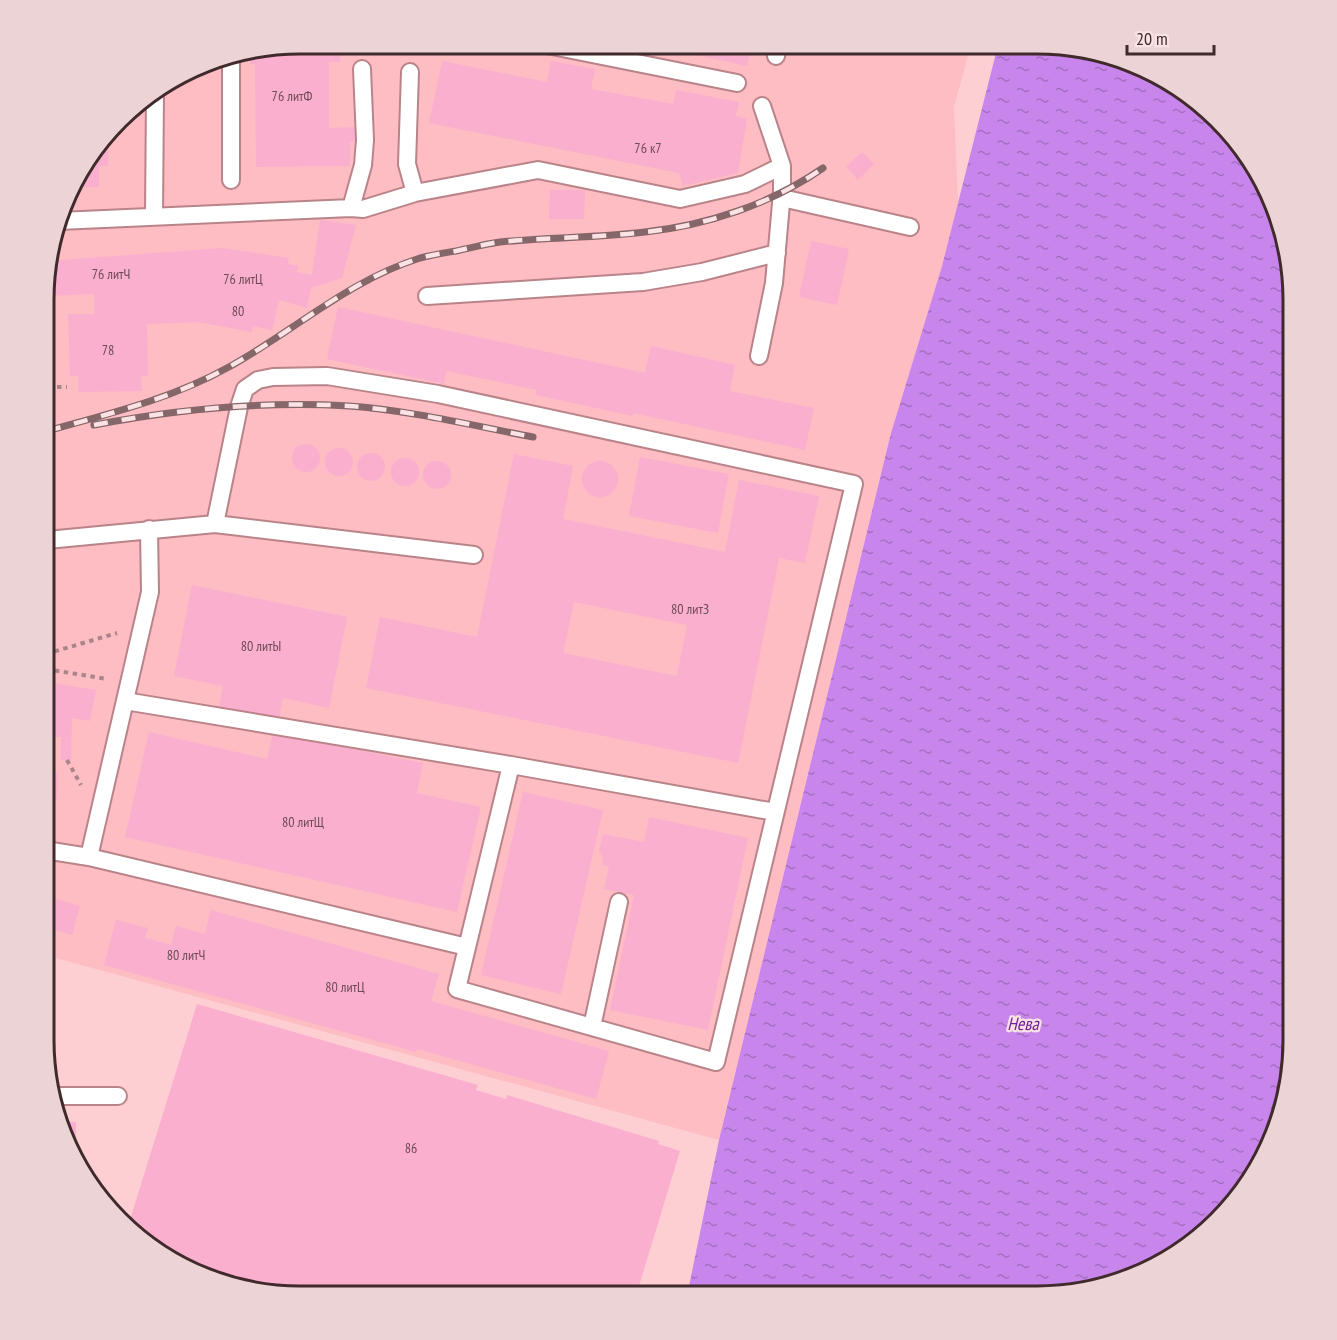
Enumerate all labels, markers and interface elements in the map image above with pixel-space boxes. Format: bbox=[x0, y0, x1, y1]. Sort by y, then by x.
scale bar bbox=[1127, 18, 1214, 56]
text: 20 m bbox=[1136, 27, 1168, 50]
house number: 76 литФ bbox=[272, 87, 313, 105]
house number: 76 к7 bbox=[634, 139, 662, 157]
house number: 76 литЧ bbox=[92, 265, 130, 283]
house number: 76 литЦ bbox=[223, 270, 263, 288]
house number: 80 bbox=[232, 302, 244, 320]
house number: 78 bbox=[102, 341, 114, 359]
house number: 80 литЗ bbox=[671, 600, 709, 618]
house number: 80 литЫ bbox=[241, 637, 281, 655]
house number: 80 литЩ bbox=[282, 813, 324, 831]
house number: 80 литЧ bbox=[167, 946, 205, 964]
house number: 80 литЦ bbox=[325, 978, 365, 996]
water label: Нева bbox=[1007, 1012, 1040, 1035]
house number: 86 bbox=[405, 1139, 417, 1157]

